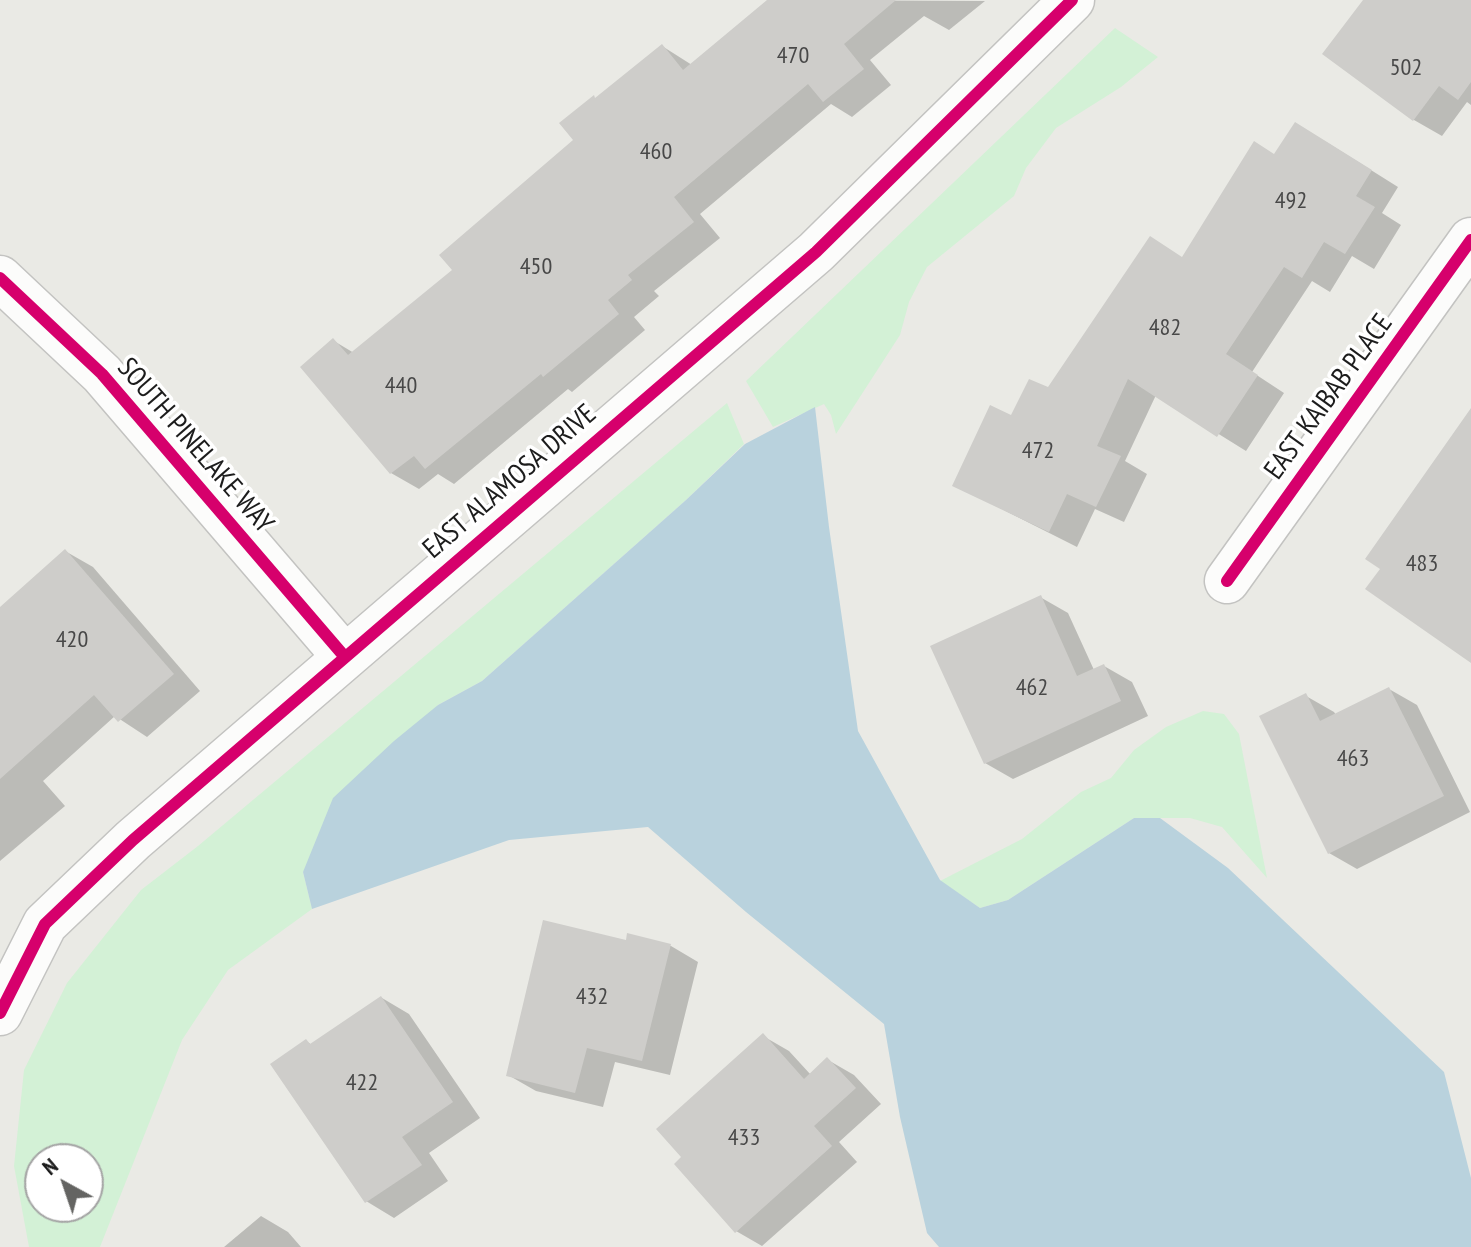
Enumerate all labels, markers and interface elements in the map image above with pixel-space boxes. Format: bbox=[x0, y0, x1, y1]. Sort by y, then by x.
house number: 470 bbox=[777, 42, 809, 70]
house number: 502 bbox=[1390, 54, 1422, 82]
house number: 460 bbox=[640, 138, 672, 166]
house number: 492 bbox=[1275, 187, 1307, 215]
house number: 450 bbox=[520, 253, 552, 281]
street label: EAST KAIBAB PLACE bbox=[1258, 308, 1400, 486]
house number: 482 bbox=[1149, 314, 1181, 342]
street label: SOUTH PINELAKE WAY bbox=[110, 352, 280, 540]
house number: 440 bbox=[385, 372, 417, 400]
street label: EAST ALAMOSA DRIVE bbox=[417, 398, 603, 566]
house number: 472 bbox=[1022, 437, 1054, 465]
house number: 483 bbox=[1406, 550, 1438, 578]
house number: 420 bbox=[56, 626, 88, 654]
house number: 462 bbox=[1016, 674, 1048, 702]
house number: 463 bbox=[1337, 745, 1369, 773]
house number: 432 bbox=[576, 983, 608, 1011]
house number: 422 bbox=[346, 1069, 378, 1097]
house number: 433 bbox=[728, 1124, 760, 1152]
north arrow bbox=[24, 1143, 104, 1223]
text: N bbox=[36, 1152, 63, 1181]

